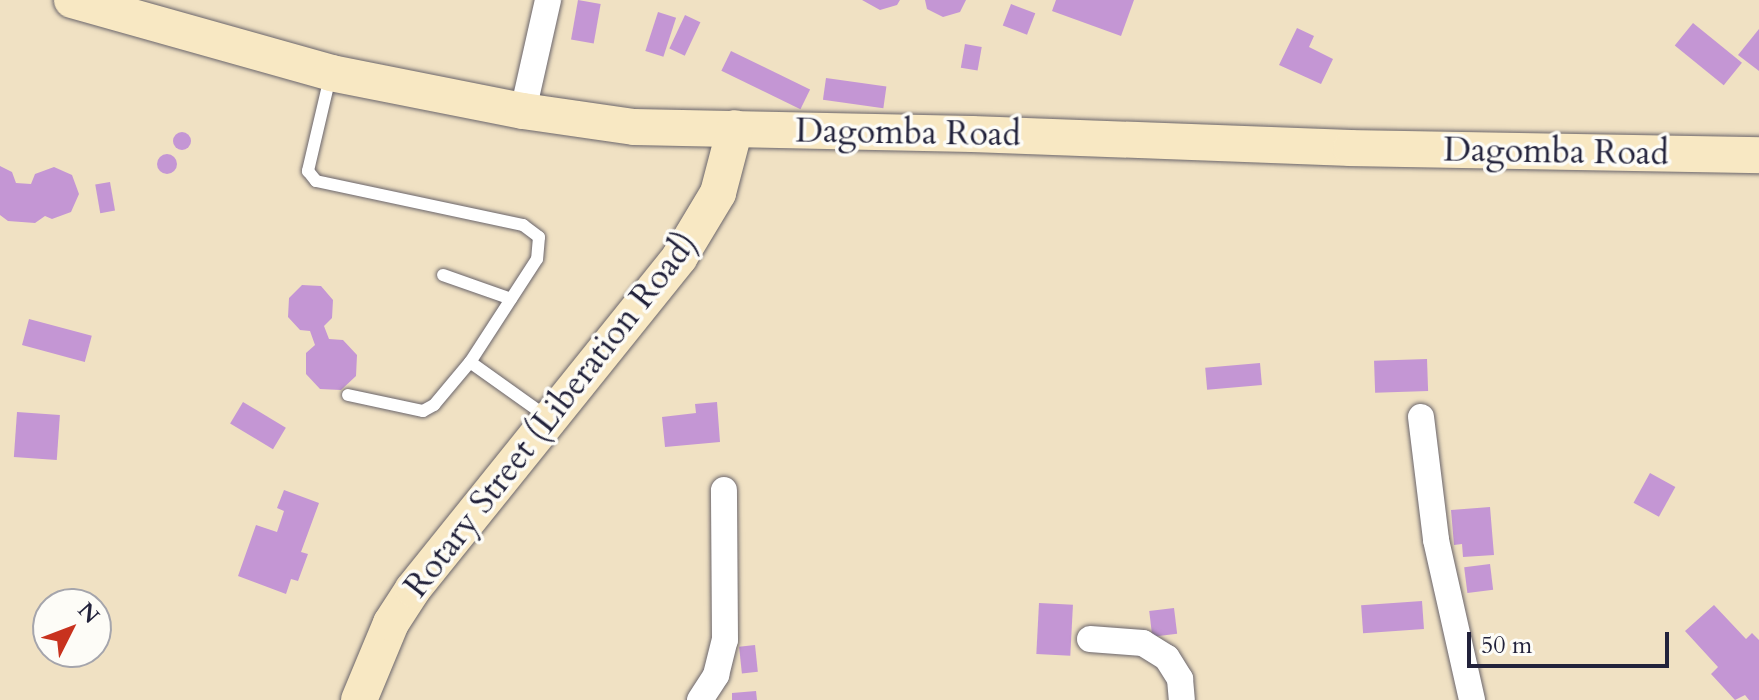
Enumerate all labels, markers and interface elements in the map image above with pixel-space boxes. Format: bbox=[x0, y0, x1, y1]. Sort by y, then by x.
street label: Dagomba Road bbox=[795, 111, 1021, 155]
street label: Dagomba Road bbox=[1443, 130, 1669, 174]
street label: Rotary Street (Liberation Road) bbox=[396, 224, 706, 606]
north arrow bbox=[32, 588, 112, 668]
text: N bbox=[71, 596, 106, 630]
scale bar bbox=[1471, 616, 1673, 666]
text: 50 m bbox=[1481, 629, 1532, 662]

